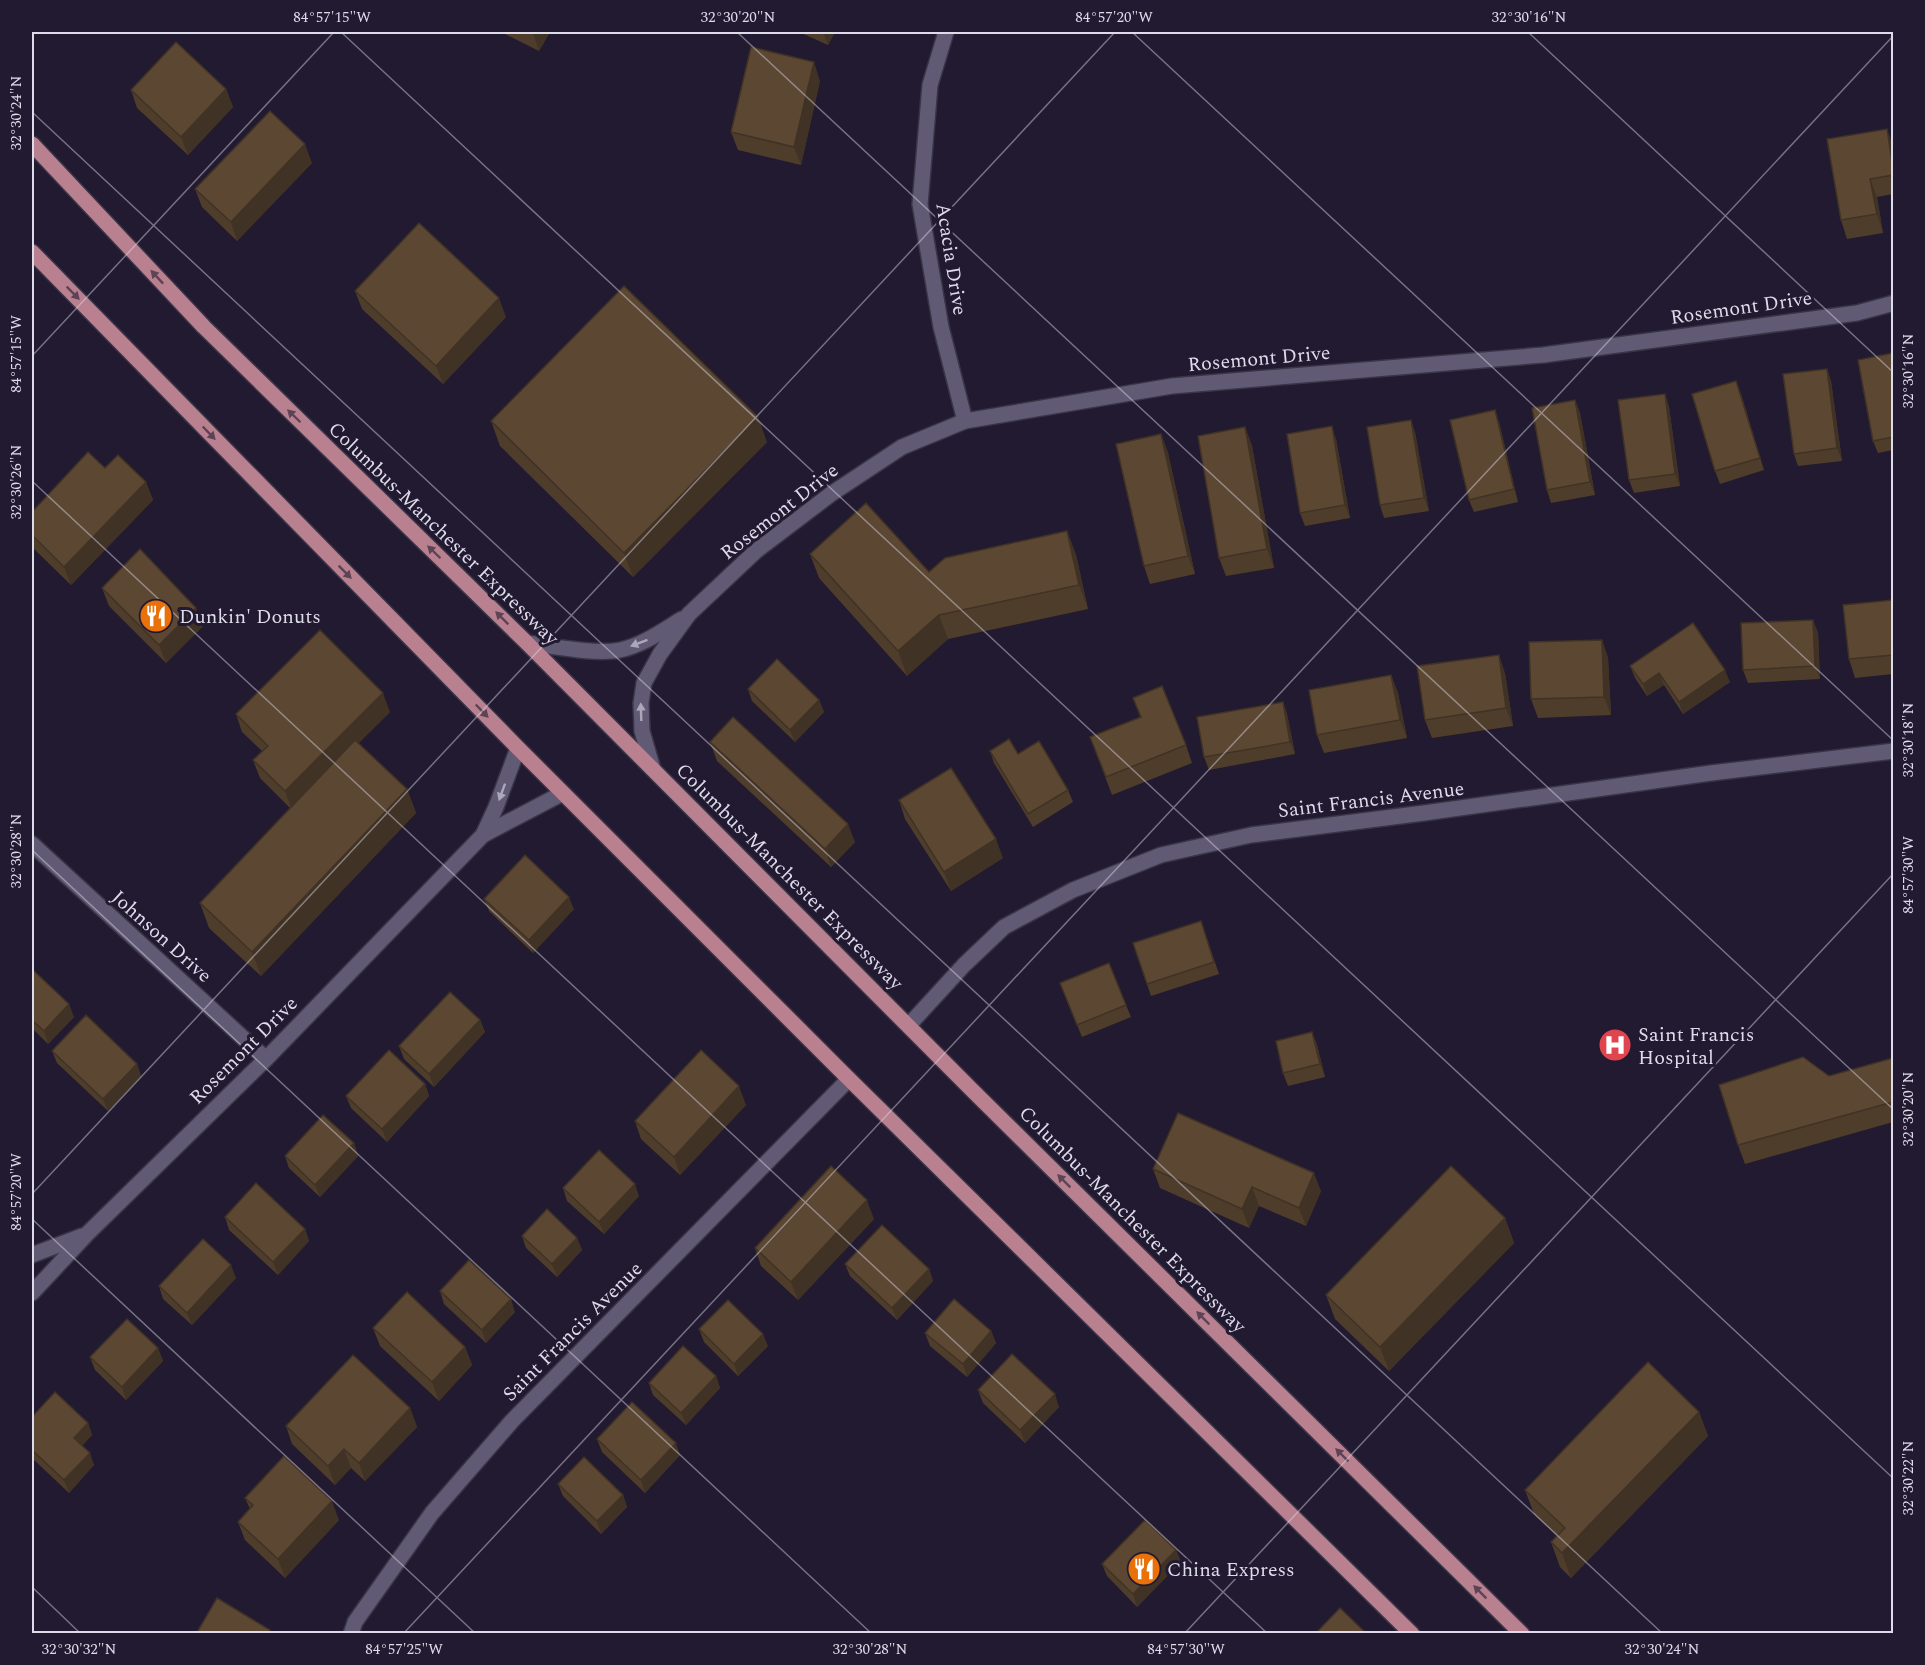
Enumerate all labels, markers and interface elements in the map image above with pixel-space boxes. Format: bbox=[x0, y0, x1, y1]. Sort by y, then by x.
text: 84°57'15"W bbox=[293, 6, 371, 29]
text: 32°30'20"N bbox=[701, 6, 776, 29]
text: 84°57'20"W bbox=[1075, 6, 1153, 29]
text: 32°30'16"N bbox=[1492, 6, 1567, 29]
text: 32°30'24"N bbox=[5, 75, 28, 151]
street label: Acacia Drive bbox=[927, 201, 975, 318]
one-way arrow bbox=[150, 270, 164, 285]
street label: Rosemont Drive bbox=[1668, 283, 1814, 333]
one-way arrow bbox=[65, 286, 79, 300]
text: 84°57'15"W bbox=[5, 315, 28, 393]
text: 32°30'16"N bbox=[1897, 333, 1920, 409]
street label: Rosemont Drive bbox=[1187, 338, 1332, 380]
one-way arrow bbox=[288, 409, 302, 423]
street label: Columbus-Manchester Expressway bbox=[321, 415, 567, 653]
one-way arrow bbox=[201, 425, 215, 439]
text: 32°30'26"N bbox=[5, 444, 28, 520]
street label: Rosemont Drive bbox=[714, 456, 845, 568]
one-way arrow bbox=[427, 545, 441, 559]
one-way arrow bbox=[338, 565, 352, 579]
restaurant icon: Dunkin' Donuts bbox=[138, 598, 174, 634]
place label: Dunkin' Donuts bbox=[179, 602, 321, 632]
one-way arrow bbox=[495, 611, 509, 625]
one-way arrow bbox=[630, 639, 648, 648]
text: 32°30'18"N bbox=[1897, 702, 1920, 778]
one-way arrow bbox=[637, 703, 646, 722]
one-way arrow bbox=[474, 704, 488, 718]
street label: Columbus-Manchester Expressway bbox=[669, 756, 911, 998]
street label: Saint Francis Avenue bbox=[1276, 774, 1466, 826]
one-way arrow bbox=[496, 783, 506, 801]
text: 32°30'28"N bbox=[5, 813, 28, 889]
text: 84°57'30"W bbox=[1897, 836, 1920, 914]
street label: Johnson Drive bbox=[104, 883, 218, 990]
street label: Rosemont Drive bbox=[183, 990, 305, 1112]
place label: Saint Francis Hospital bbox=[1638, 1020, 1755, 1073]
hospital icon: Saint Francis Hospital bbox=[1597, 1027, 1633, 1063]
text: 32°30'20"N bbox=[1897, 1071, 1920, 1147]
street label: Columbus-Manchester Expressway bbox=[1012, 1099, 1254, 1341]
text: 84°57'20"W bbox=[5, 1153, 28, 1231]
one-way arrow bbox=[1057, 1174, 1072, 1188]
street label: Saint Francis Avenue bbox=[496, 1255, 650, 1409]
one-way arrow bbox=[1196, 1311, 1211, 1325]
text: 32°30'22"N bbox=[1897, 1440, 1920, 1516]
one-way arrow bbox=[1334, 1448, 1349, 1462]
restaurant icon: China Express bbox=[1126, 1551, 1162, 1587]
place label: China Express bbox=[1167, 1555, 1295, 1585]
one-way arrow bbox=[1474, 1586, 1488, 1600]
text: 32°30'32"N bbox=[42, 1638, 117, 1661]
text: 84°57'25"W bbox=[365, 1638, 443, 1661]
text: 32°30'28"N bbox=[833, 1638, 908, 1661]
text: 84°57'30"W bbox=[1147, 1638, 1225, 1661]
text: 32°30'24"N bbox=[1625, 1638, 1700, 1661]

